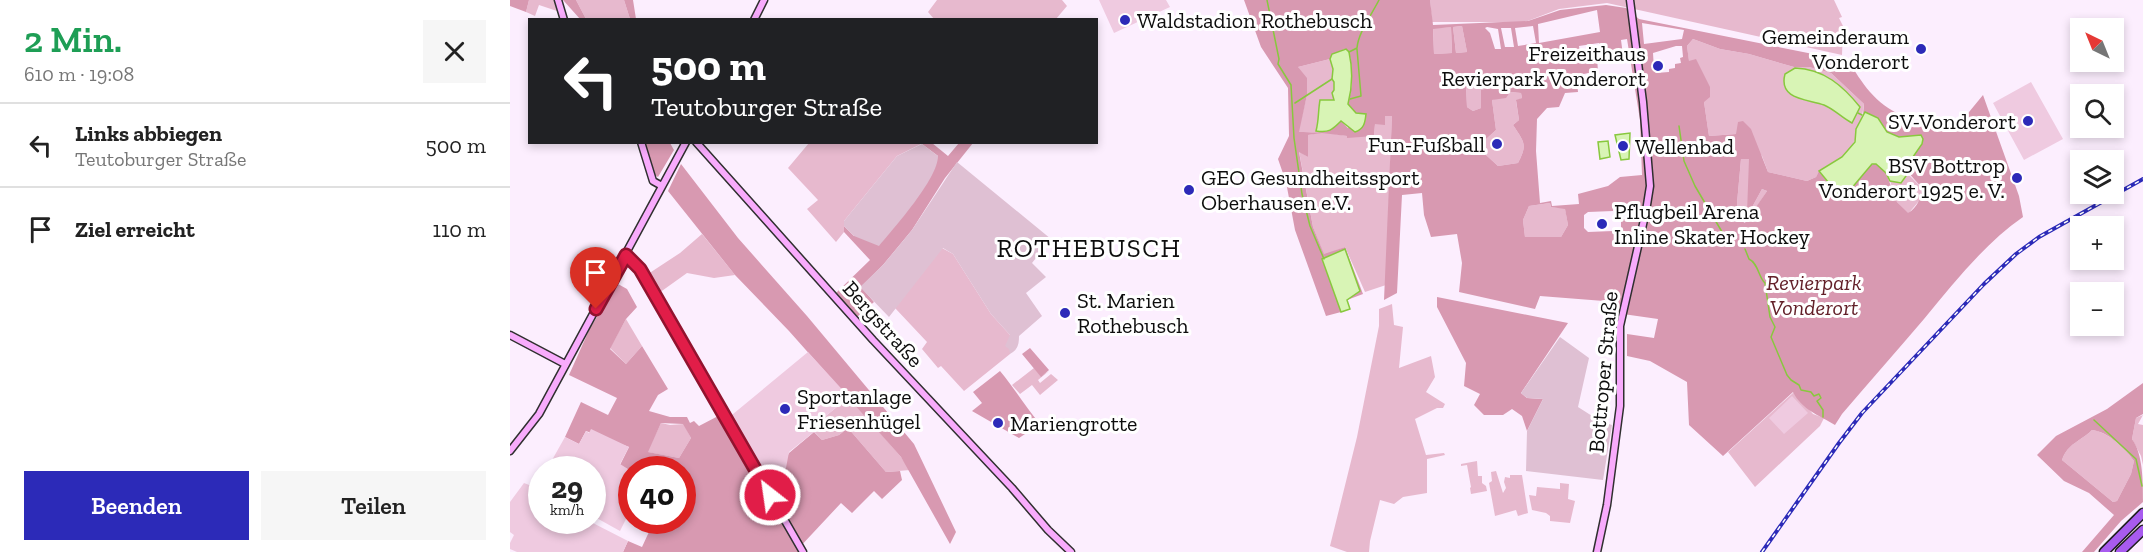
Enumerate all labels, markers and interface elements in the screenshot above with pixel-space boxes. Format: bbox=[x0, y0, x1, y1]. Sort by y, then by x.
place label: Waldstadion Rothebusch bbox=[1137, 7, 1373, 34]
marker: Waldstadion Rothebusch bbox=[1118, 13, 1132, 27]
text: 2 Min. bbox=[24, 18, 122, 61]
north arrow bbox=[2070, 18, 2124, 72]
map controls bbox=[2070, 18, 2124, 336]
button: close bbox=[423, 20, 486, 83]
place label: Gemeinderaum Vonderort bbox=[1762, 23, 1910, 75]
text: 500 m bbox=[651, 40, 766, 91]
place label: Freizeithaus Revierpark Vonderort bbox=[1441, 40, 1647, 92]
icon: left bbox=[552, 42, 630, 120]
marker: Gemeinderaum Vonderort bbox=[1914, 42, 1928, 56]
marker: Freizeithaus Revierpark Vonderort bbox=[1651, 59, 1665, 73]
text: 610 m · 19:08 bbox=[24, 62, 134, 86]
button: search bbox=[2070, 84, 2124, 138]
text: Teutoburger Straße bbox=[651, 91, 882, 123]
place label: SV-Vonderort bbox=[1888, 108, 2017, 135]
marker: SV-Vonderort bbox=[2021, 114, 2035, 128]
text: Links abbiegen bbox=[75, 120, 222, 147]
icon: left bbox=[24, 129, 57, 162]
place label: Fun-Fußball bbox=[1368, 131, 1485, 158]
text: 500 m bbox=[425, 132, 486, 159]
place label: Wellenbad bbox=[1635, 133, 1734, 160]
marker: Fun-Fußball bbox=[1490, 137, 1504, 151]
marker: Wellenbad bbox=[1616, 139, 1630, 153]
text: Teutoburger Straße bbox=[75, 147, 246, 171]
button: layers bbox=[2070, 150, 2124, 204]
place label: BSV Bottrop Vonderort 1925 e. V. bbox=[1818, 152, 2005, 204]
place label: GEO Gesundheitssport Oberhausen e.V. bbox=[1201, 164, 1420, 216]
marker: BSV Bottrop Vonderort 1925 e. V. bbox=[2010, 171, 2024, 185]
marker: GEO Gesundheitssport Oberhausen e.V. bbox=[1182, 183, 1196, 197]
place label: Pflugbeil Arena Inline Skater Hockey bbox=[1614, 198, 1810, 250]
icon: arrive bbox=[24, 213, 57, 246]
text: Ziel erreicht bbox=[75, 216, 195, 243]
text: 110 m bbox=[432, 216, 486, 243]
button: + bbox=[2070, 216, 2124, 270]
marker: Pflugbeil Arena Inline Skater Hockey bbox=[1595, 217, 1609, 231]
district label: ROTHEBUSCH bbox=[996, 232, 1182, 264]
pin bbox=[570, 247, 621, 309]
icon: arrive bbox=[579, 256, 612, 289]
park label: Revierpark Vonderort bbox=[1766, 269, 1862, 321]
street label: Bergstraße bbox=[837, 275, 929, 373]
button: − bbox=[2070, 282, 2124, 336]
place label: St. Marien Rothebusch bbox=[1077, 287, 1189, 339]
street label: Bottroper Straße bbox=[1582, 290, 1624, 454]
marker: St. Marien Rothebusch bbox=[1058, 306, 1072, 320]
place label: Sportanlage Friesenhügel bbox=[797, 383, 921, 435]
marker: Sportanlage Friesenhügel bbox=[778, 402, 792, 416]
place label: Mariengrotte bbox=[1010, 410, 1137, 437]
marker: Mariengrotte bbox=[991, 416, 1005, 430]
speed limit sign: 40 bbox=[618, 456, 696, 534]
position arrow bbox=[738, 463, 802, 527]
text: 29 bbox=[551, 470, 583, 506]
button: Beenden bbox=[24, 471, 249, 540]
button: Teilen bbox=[261, 471, 486, 540]
text: km/h bbox=[550, 501, 584, 519]

